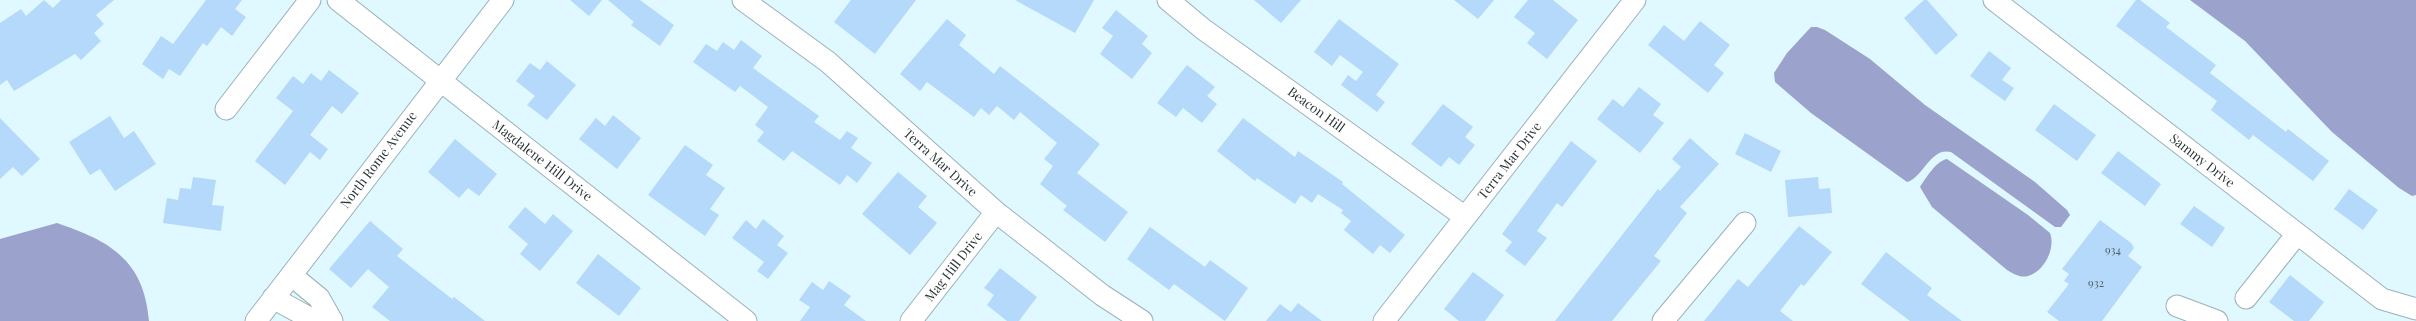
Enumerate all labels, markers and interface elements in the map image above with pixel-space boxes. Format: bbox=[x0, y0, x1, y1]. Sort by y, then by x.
street label: Beacon Hill bbox=[1284, 84, 1348, 136]
street label: North Rome Avenue bbox=[338, 109, 420, 211]
street label: Magdalene Hill Drive bbox=[489, 117, 595, 205]
street label: Terra Mar Drive bbox=[1475, 119, 1545, 203]
street label: Terra Mar Drive bbox=[900, 126, 980, 200]
street label: Sammy Drive bbox=[2166, 131, 2238, 191]
street label: Mag Hill Drive bbox=[922, 229, 986, 305]
house number: 934 bbox=[2105, 244, 2121, 258]
house number: 932 bbox=[2088, 277, 2104, 291]

